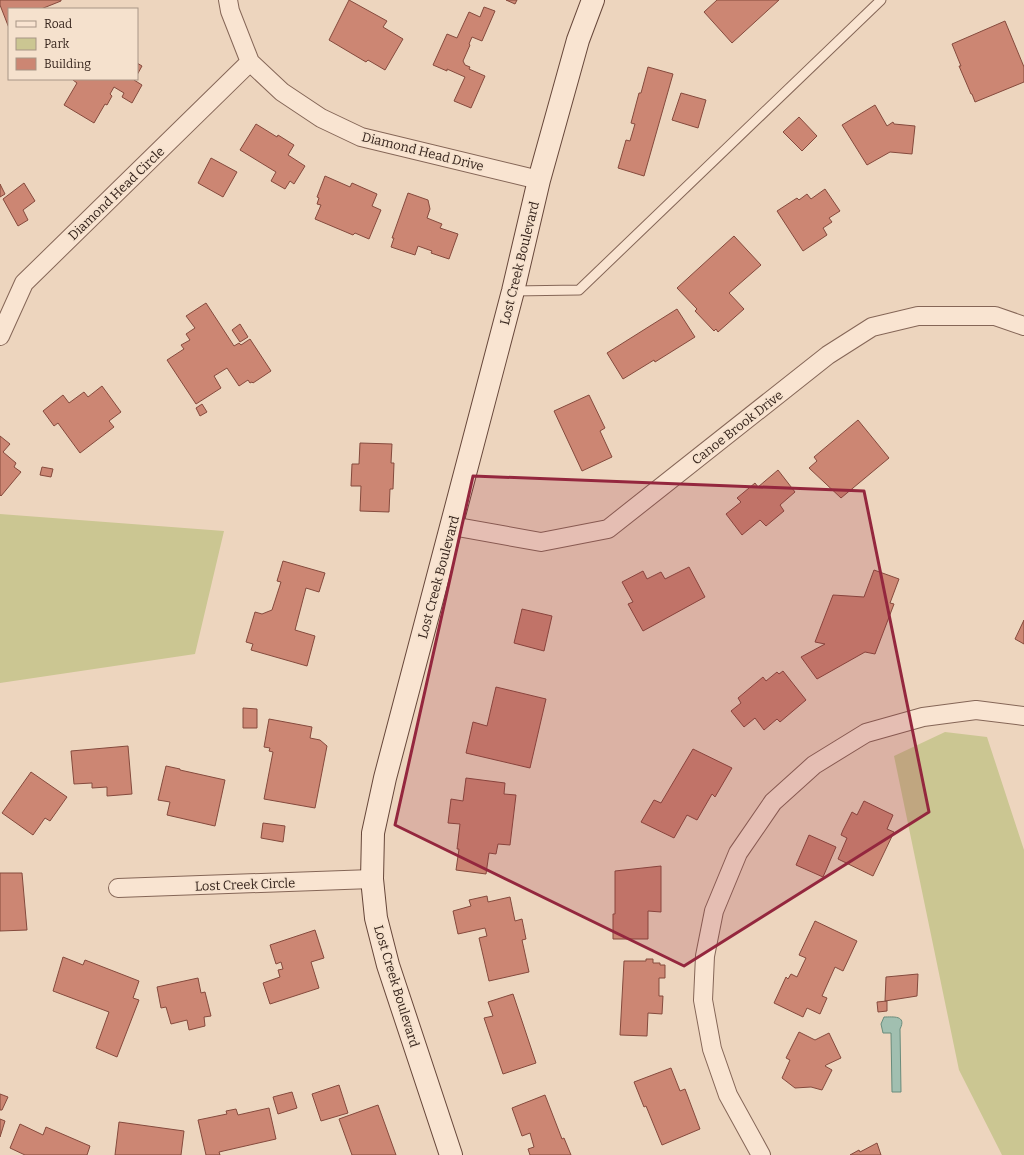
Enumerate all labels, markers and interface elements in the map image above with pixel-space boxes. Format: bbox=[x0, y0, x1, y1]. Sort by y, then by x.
legend bbox=[8, 8, 138, 80]
text: Road bbox=[44, 17, 72, 31]
text: Park bbox=[44, 37, 70, 51]
text: Building bbox=[44, 57, 91, 71]
street label: Diamond Head Drive bbox=[360, 129, 485, 174]
street label: Diamond Head Circle bbox=[65, 144, 167, 243]
street label: Lost Creek Boulevard bbox=[497, 199, 542, 326]
street label: Canoe Brook Drive bbox=[689, 387, 786, 468]
street label: Lost Creek Boulevard bbox=[415, 514, 462, 640]
street label: Lost Creek Circle bbox=[195, 875, 295, 894]
street label: Lost Creek Boulevard bbox=[371, 923, 422, 1049]

